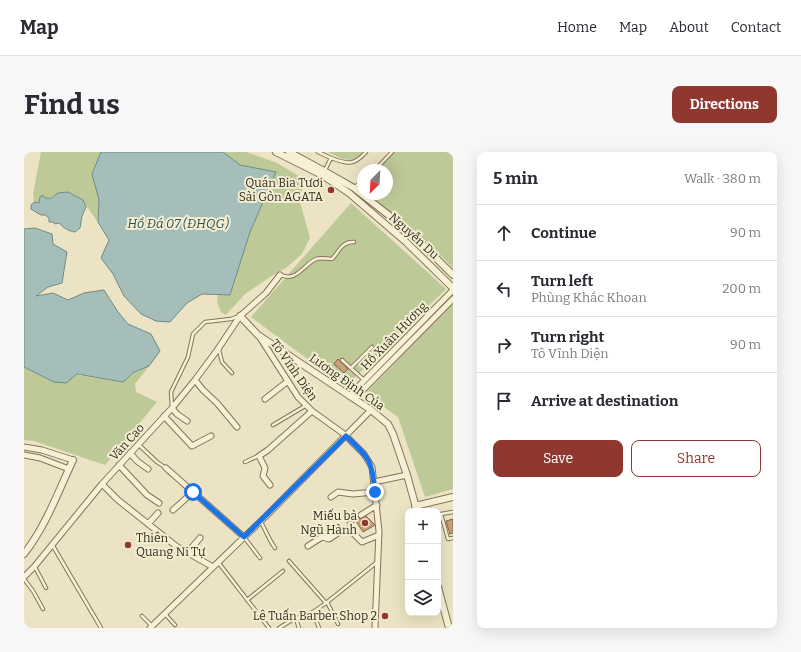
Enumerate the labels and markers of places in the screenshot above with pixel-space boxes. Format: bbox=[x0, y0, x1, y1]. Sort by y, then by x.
place label: Quán Bia Tươi Sài Gòn AGATA bbox=[239, 176, 323, 204]
marker: Quán Bia Tươi Sài Gòn AGATA bbox=[326, 185, 336, 195]
place label: Miếu bà Ngũ Hành bbox=[300, 508, 358, 537]
marker: Miếu bà Ngũ Hành bbox=[360, 518, 370, 528]
place label: Thiên Quang Ni Tự bbox=[136, 531, 206, 559]
marker: Thiên Quang Ni Tự bbox=[123, 540, 133, 550]
place label: Lê Tuấn Barber Shop 2 bbox=[253, 608, 377, 623]
marker: Lê Tuấn Barber Shop 2 bbox=[380, 611, 390, 621]

